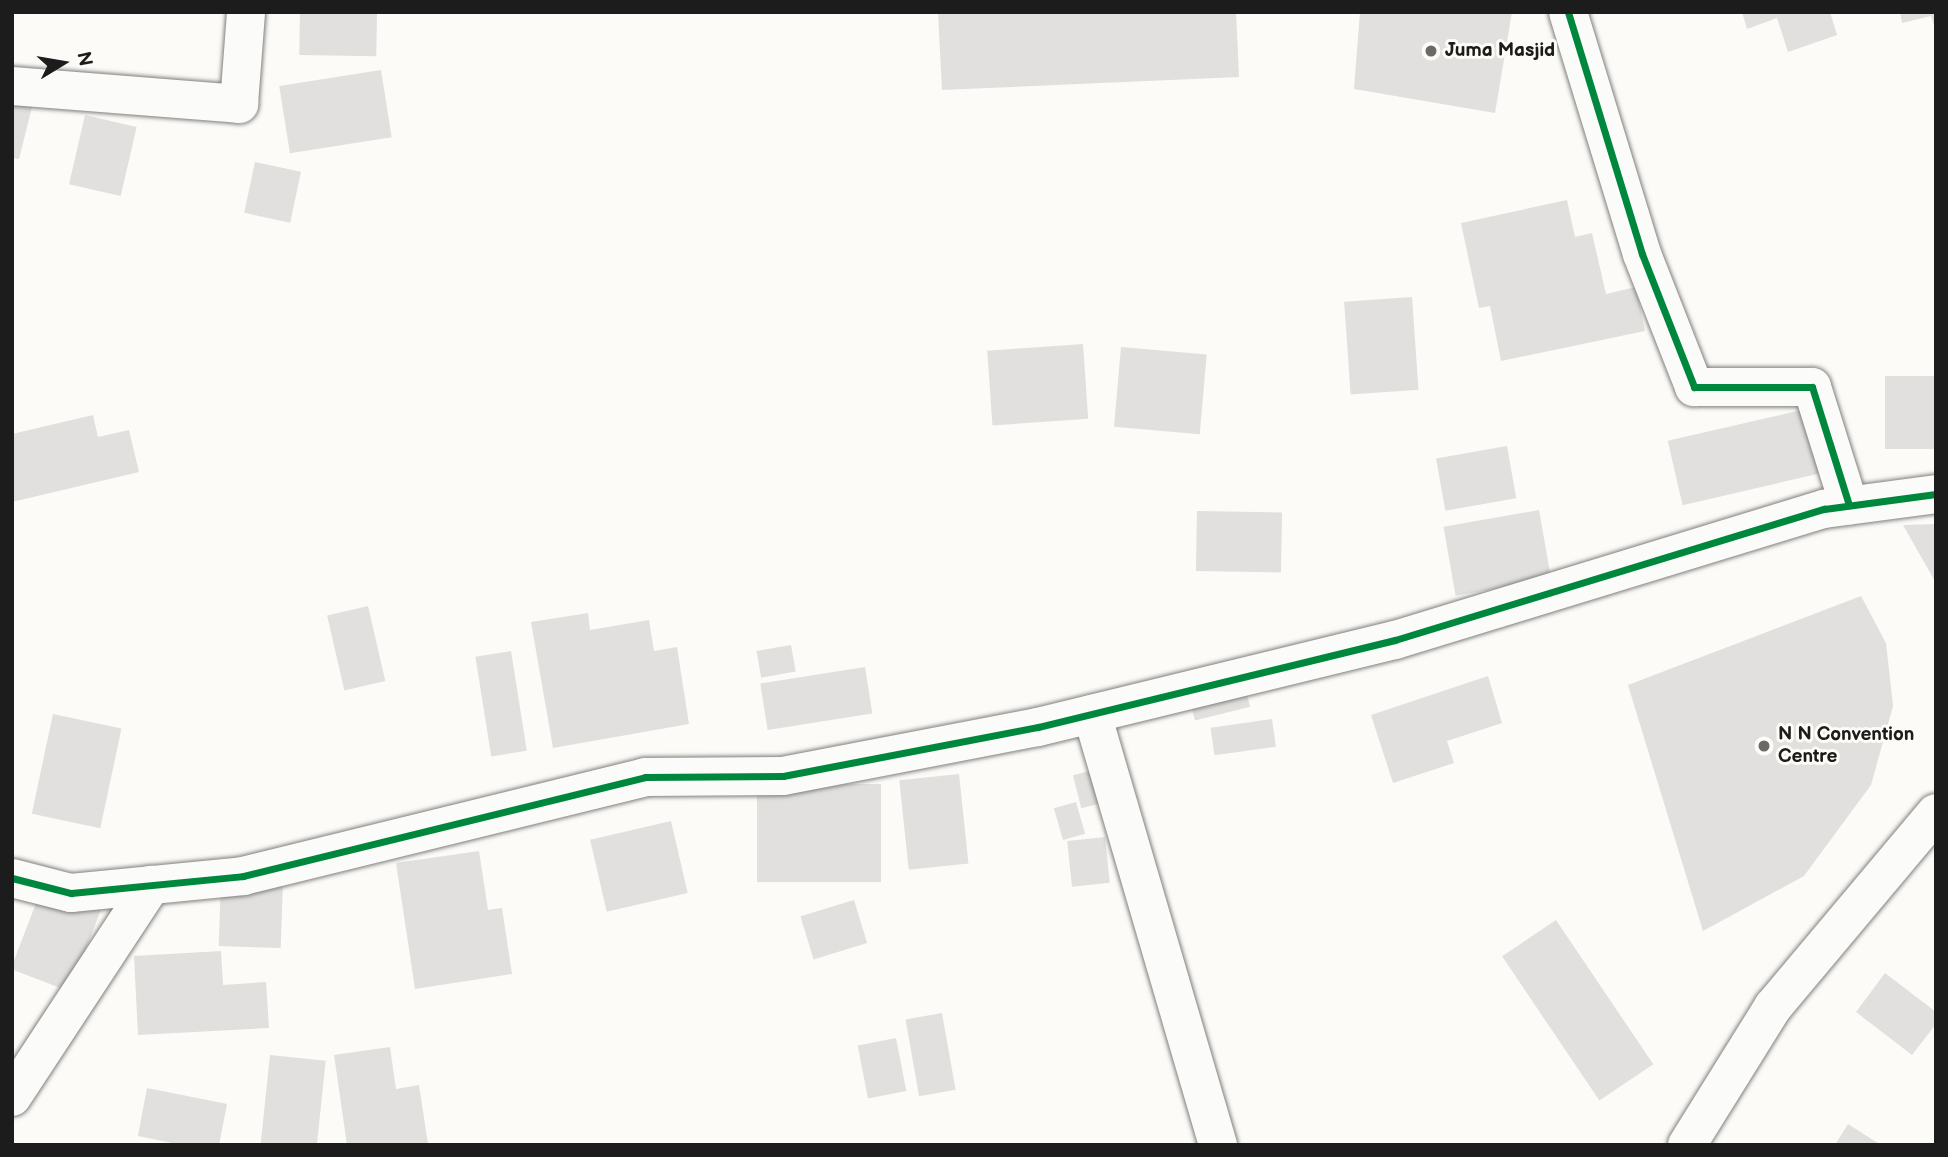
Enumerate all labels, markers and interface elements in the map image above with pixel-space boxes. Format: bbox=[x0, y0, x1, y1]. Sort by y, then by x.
north arrow bbox=[28, 28, 98, 98]
place label: Juma Masjid bbox=[1445, 40, 1555, 62]
marker: Juma Masjid bbox=[1423, 43, 1439, 59]
text: N bbox=[71, 50, 97, 68]
place label: N N Convention Centre bbox=[1778, 724, 1914, 768]
marker: N N Convention Centre bbox=[1756, 738, 1772, 754]

